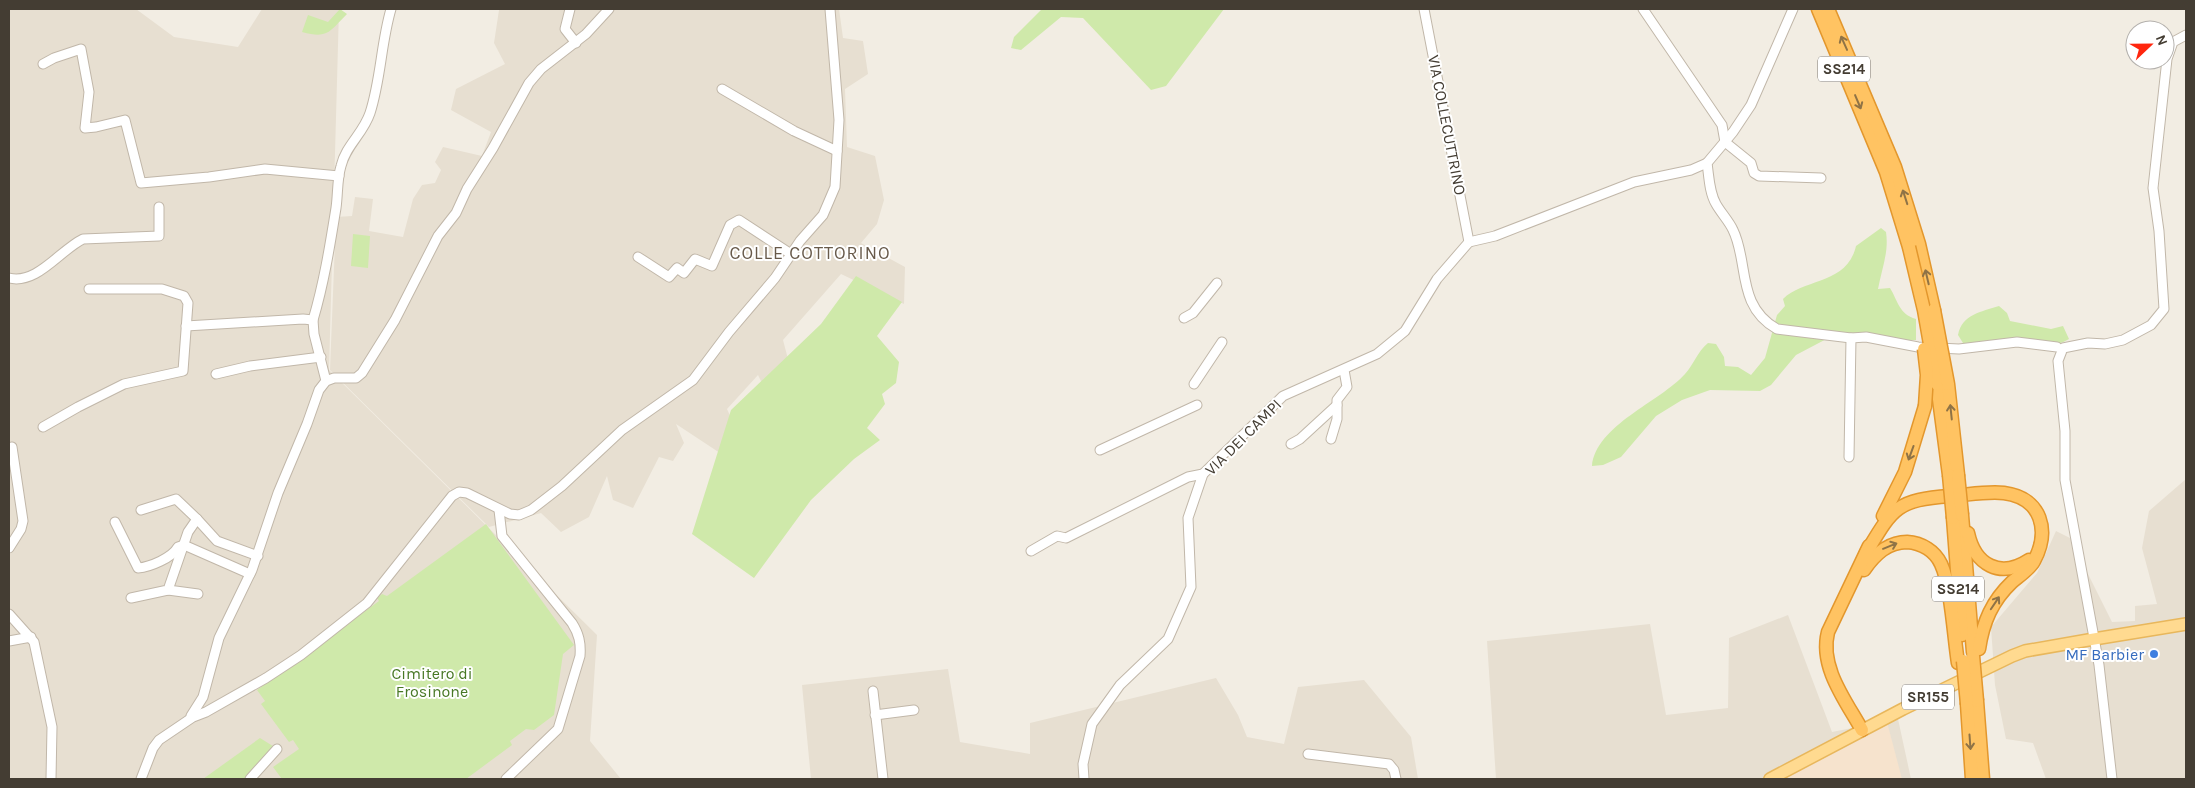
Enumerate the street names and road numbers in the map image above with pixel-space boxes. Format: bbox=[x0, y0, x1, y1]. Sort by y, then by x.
street label: VIA COLLECUTTRINO bbox=[1424, 53, 1470, 197]
road number: SS214 bbox=[1818, 56, 1870, 82]
street label: VIA DEI CAMPI bbox=[1201, 395, 1285, 479]
road number: SS214 bbox=[1932, 576, 1984, 602]
road number: SR155 bbox=[1902, 684, 1954, 710]

